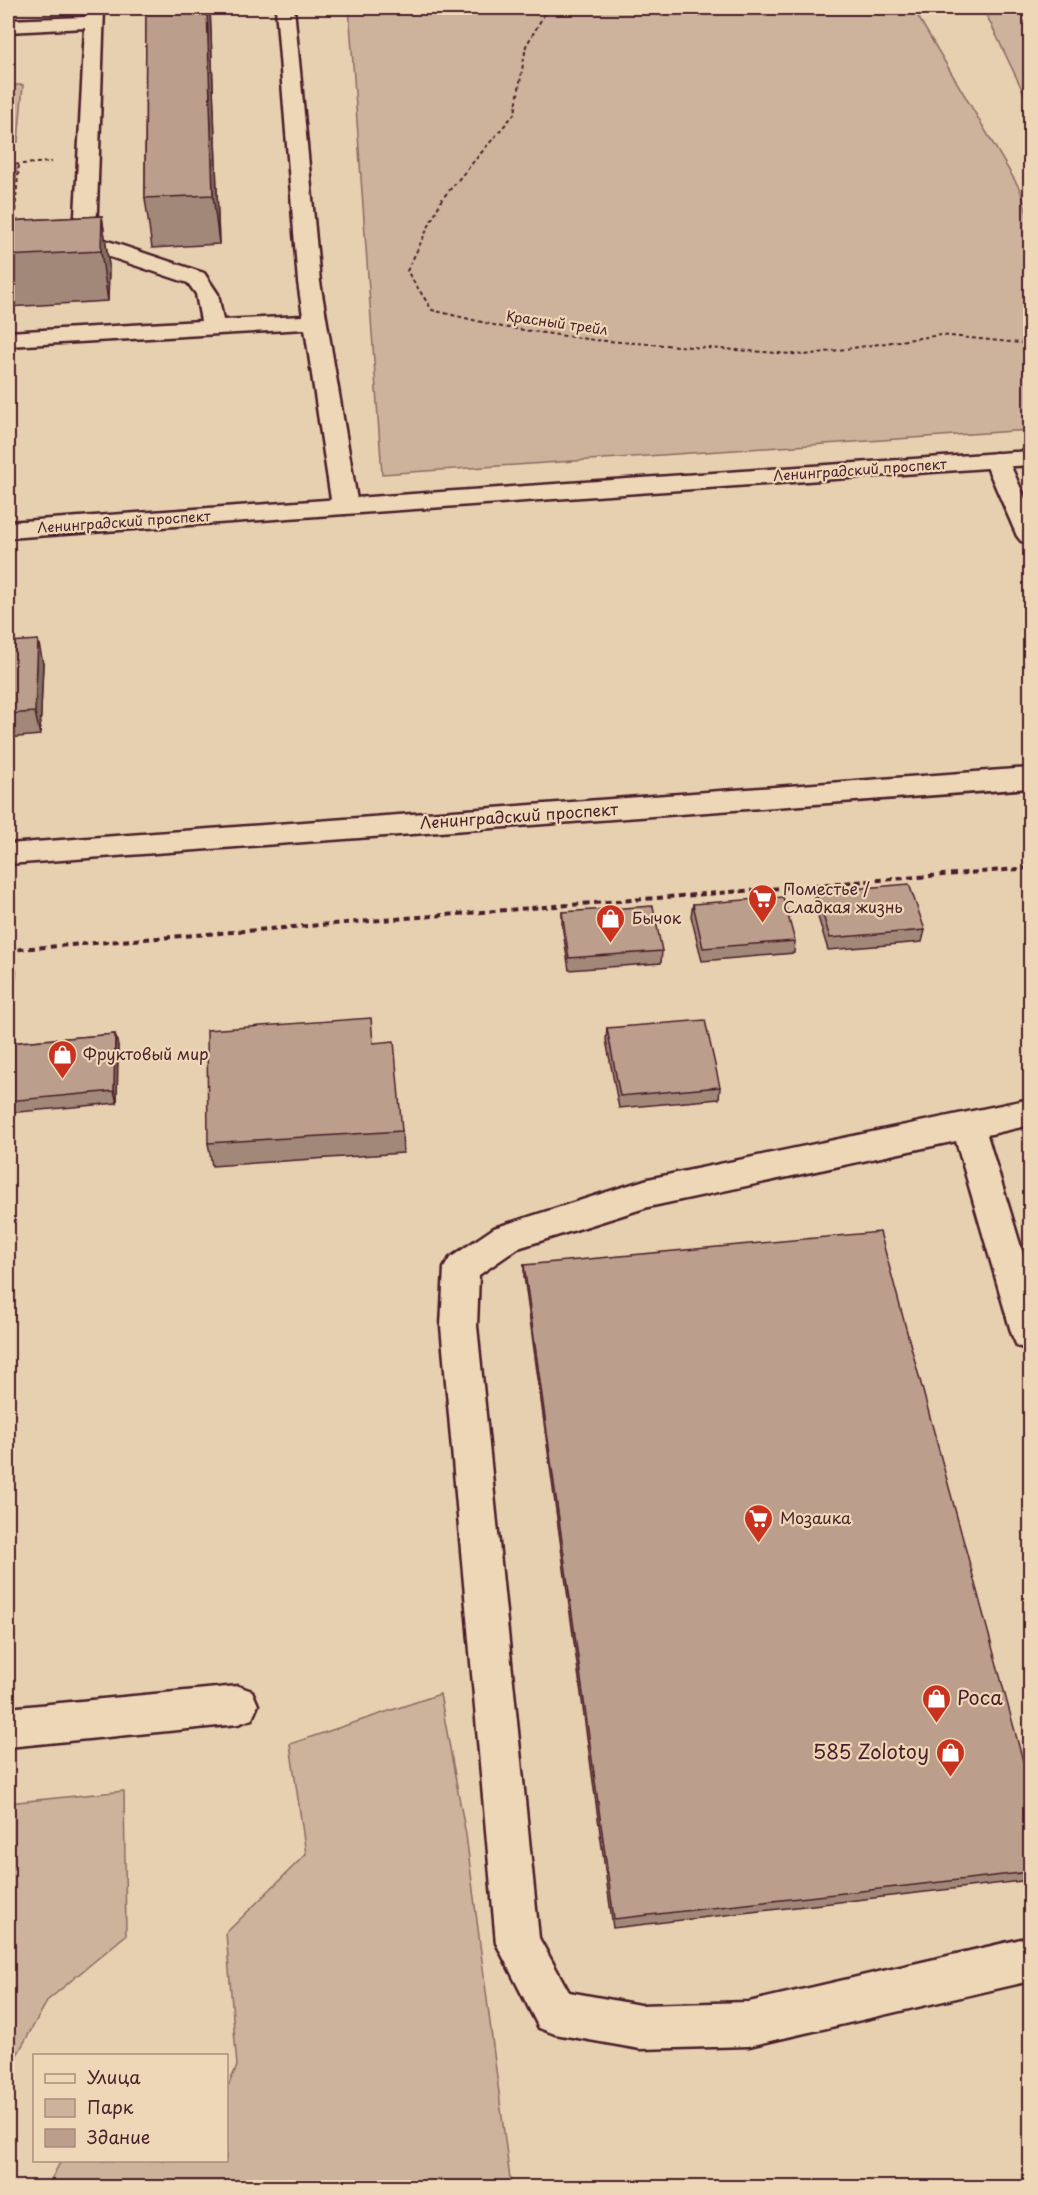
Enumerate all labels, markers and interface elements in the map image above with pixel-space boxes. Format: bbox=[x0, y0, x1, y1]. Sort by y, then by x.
street label: Красный трейл bbox=[505, 305, 609, 340]
street label: Ленинградский проспект bbox=[772, 453, 948, 486]
street label: Ленинградский проспект bbox=[36, 505, 212, 538]
street label: Ленинградский проспект bbox=[419, 796, 619, 834]
place label: Поместье / Сладкая жизнь bbox=[783, 876, 903, 918]
supermarket icon: Поместье / Сладкая жизнь bbox=[746, 882, 778, 924]
shop icon: Бычок bbox=[595, 902, 627, 944]
place label: Бычок bbox=[632, 905, 682, 929]
shop icon: Фруктовый мир bbox=[46, 1038, 78, 1080]
place label: Фруктовый мир bbox=[83, 1041, 209, 1065]
supermarket icon: Мозаика bbox=[743, 1502, 775, 1544]
place label: Мозаика bbox=[780, 1505, 851, 1529]
shop icon: Роса bbox=[920, 1682, 952, 1724]
place label: Роса bbox=[957, 1682, 1003, 1712]
place label: 585 Zolotoy bbox=[813, 1736, 929, 1766]
shop icon: 585 Zolotoy bbox=[934, 1736, 966, 1778]
legend bbox=[33, 2054, 228, 2162]
text: Улица bbox=[87, 2063, 141, 2090]
text: Парк bbox=[87, 2093, 134, 2120]
text: Здание bbox=[87, 2123, 150, 2150]

